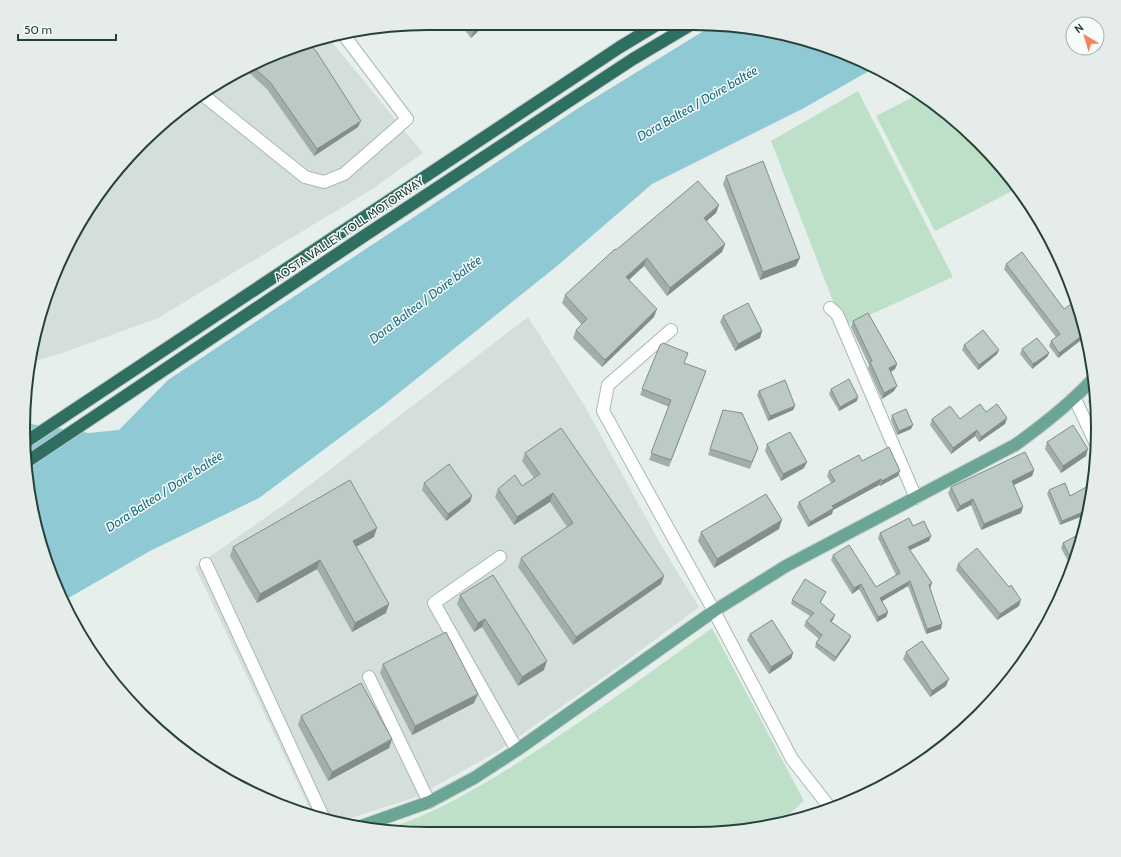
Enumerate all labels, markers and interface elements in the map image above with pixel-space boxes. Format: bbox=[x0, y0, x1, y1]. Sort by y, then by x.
scale bar bbox=[18, 16, 116, 42]
north arrow bbox=[1065, 16, 1105, 56]
text: N bbox=[1071, 20, 1086, 36]
text: 50 m bbox=[24, 22, 52, 37]
water label: Dora Baltea / Doire baltée bbox=[634, 62, 760, 144]
street label: AOSTA VALLEY TOLL MOTORWAY bbox=[271, 173, 427, 285]
water label: Dora Baltea / Doire baltée bbox=[366, 251, 484, 347]
water label: Dora Baltea / Doire baltée bbox=[102, 447, 226, 535]

